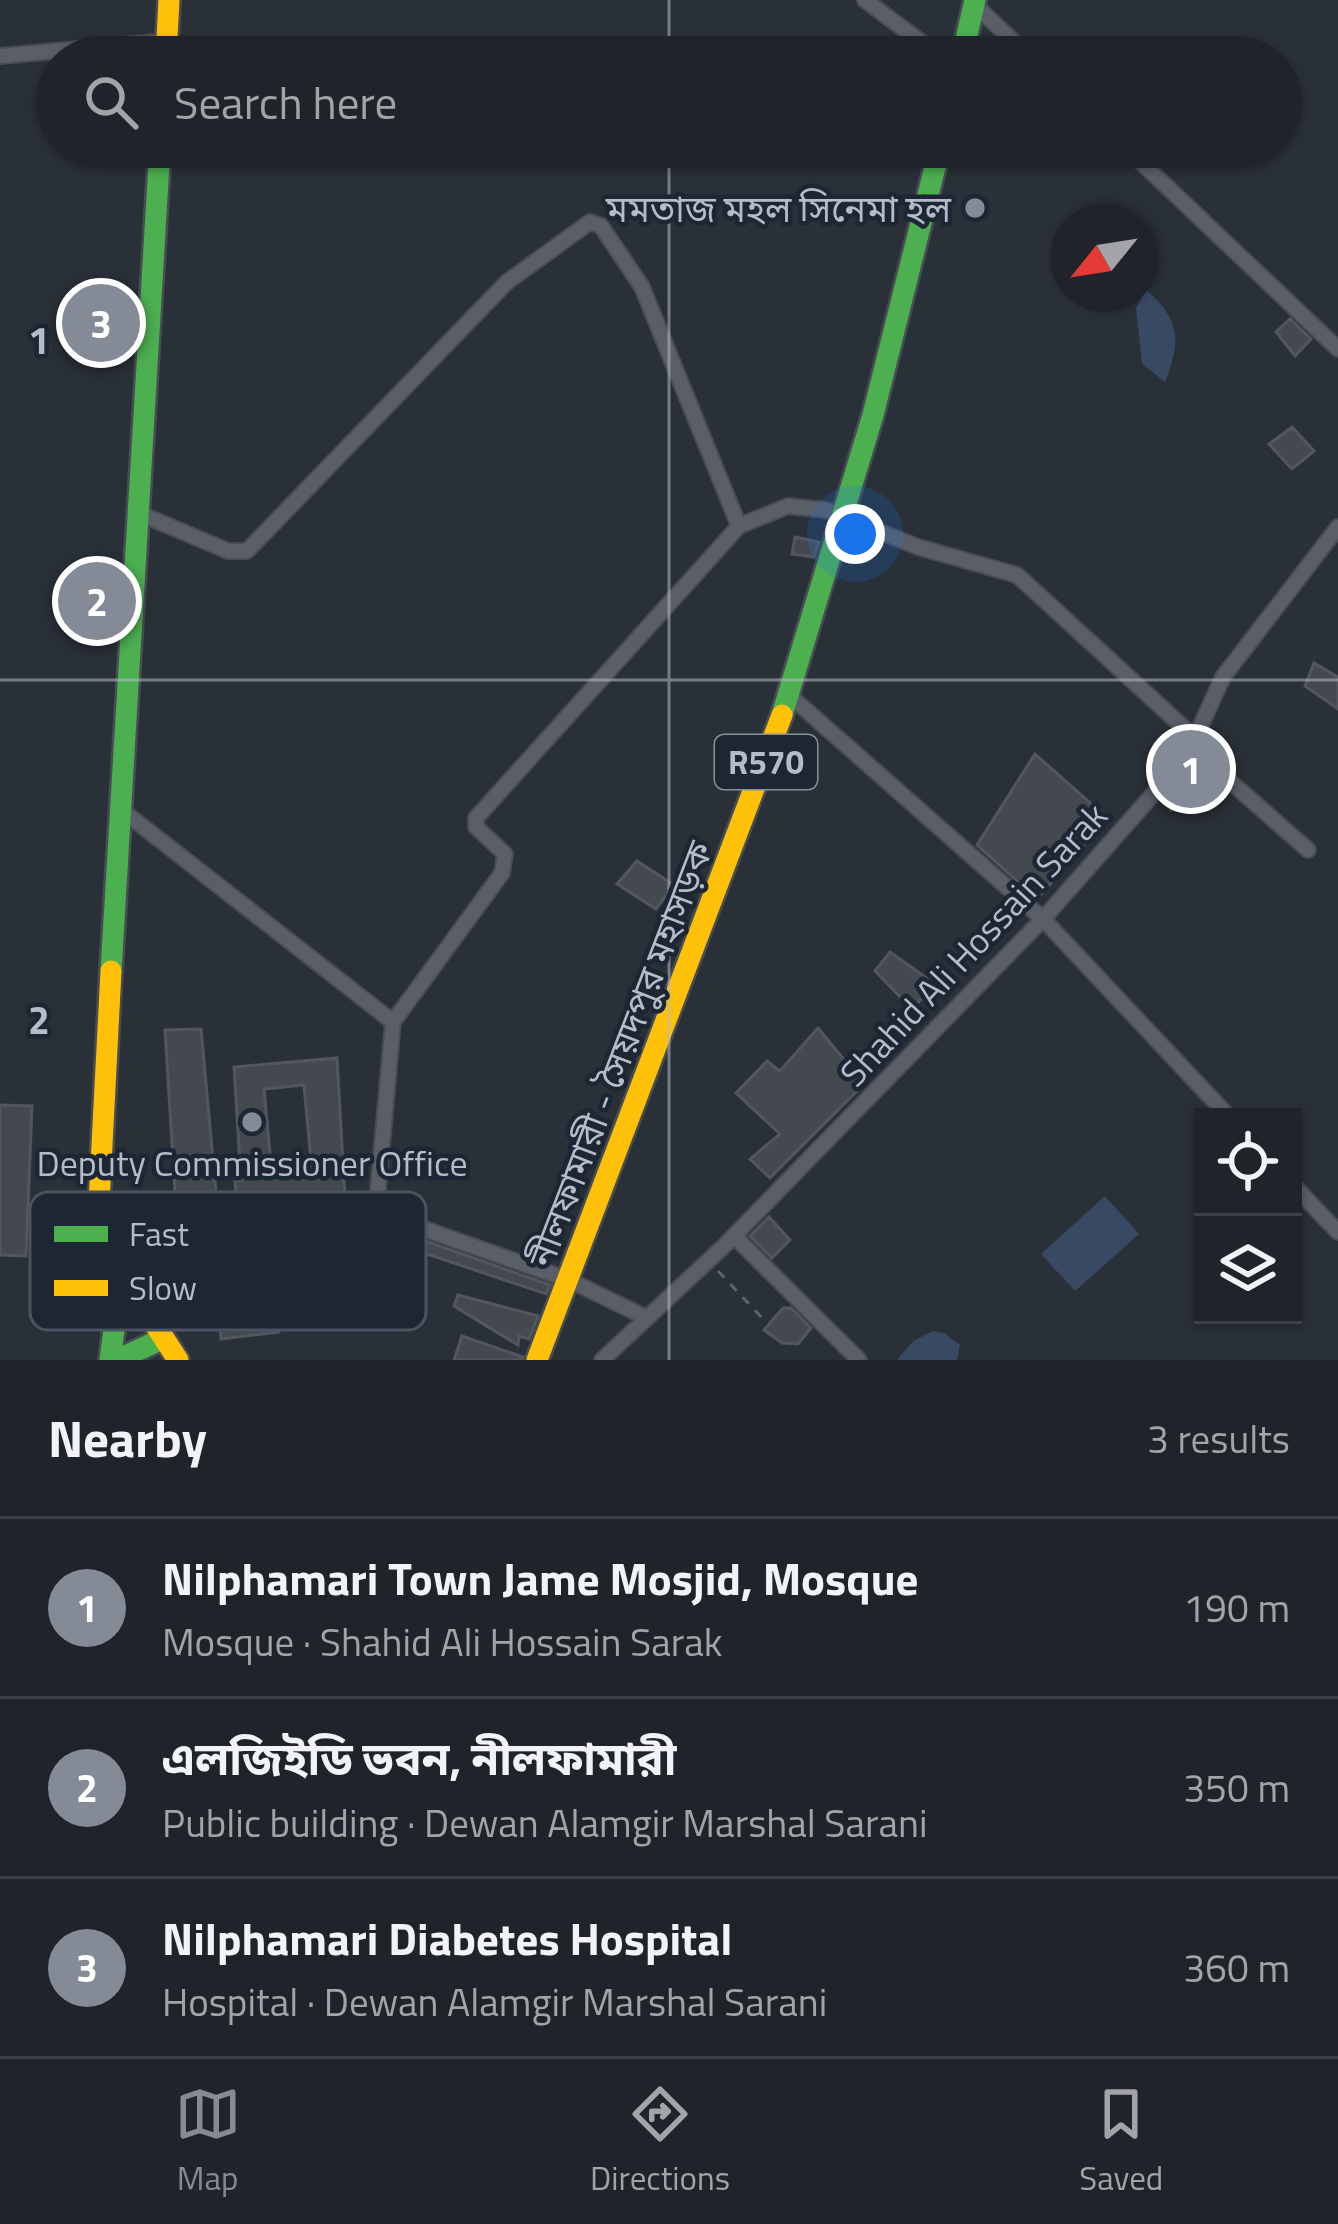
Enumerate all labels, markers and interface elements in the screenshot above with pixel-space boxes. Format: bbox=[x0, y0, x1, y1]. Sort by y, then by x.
search box bbox=[36, 36, 1302, 168]
text: Search here bbox=[174, 68, 397, 136]
icon: search bbox=[78, 69, 144, 135]
place label: মমতাজ মহল সিনেমা হল bbox=[605, 181, 952, 236]
marker: মমতাজ মহল সিনেমা হল bbox=[962, 195, 988, 221]
north arrow bbox=[1050, 204, 1158, 312]
pin: 3 bbox=[62, 278, 140, 368]
text: 1 bbox=[28, 310, 50, 369]
your location bbox=[825, 504, 885, 564]
pin: 2 bbox=[58, 556, 136, 646]
pin: 1 bbox=[1152, 724, 1230, 814]
road number: R570 bbox=[715, 735, 817, 789]
street label: Shahid Ali Hossain Sarak bbox=[826, 789, 1120, 1099]
street label: নীলফামারী - সৈয়দপুর মহাসড়ক bbox=[513, 832, 727, 1276]
text: 2 bbox=[28, 990, 50, 1049]
map controls bbox=[1194, 1108, 1302, 1324]
button: locate bbox=[1194, 1108, 1302, 1216]
marker: Deputy Commissioner Office bbox=[239, 1109, 265, 1135]
place label: Deputy Commissioner Office bbox=[36, 1135, 468, 1190]
legend bbox=[30, 1192, 426, 1330]
text: Fast bbox=[129, 1209, 189, 1259]
button: layers bbox=[1194, 1216, 1302, 1324]
text: Slow bbox=[129, 1263, 197, 1313]
text: Nearby bbox=[48, 1399, 207, 1477]
text: 3 results bbox=[1147, 1409, 1290, 1468]
text: Nilphamari Town Jame Mosjid, Mosque bbox=[162, 1544, 919, 1612]
text: 1 bbox=[76, 1578, 98, 1637]
text: 190 m bbox=[1183, 1578, 1290, 1637]
text: Mosque · Shahid Ali Hossain Sarak bbox=[162, 1612, 723, 1671]
text: এলজিইডি ভবন, নীলফামারী bbox=[162, 1724, 676, 1792]
text: 2 bbox=[76, 1758, 98, 1817]
text: 350 m bbox=[1183, 1758, 1290, 1817]
text: Public building · Dewan Alamgir Marshal Sarani bbox=[162, 1793, 928, 1852]
text: Nilphamari Diabetes Hospital bbox=[162, 1904, 733, 1972]
text: 3 bbox=[76, 1938, 98, 1997]
text: 360 m bbox=[1183, 1938, 1290, 1997]
text: Hospital · Dewan Alamgir Marshal Sarani bbox=[162, 1972, 827, 2031]
tab: Map bbox=[175, 2081, 241, 2203]
tab: Directions bbox=[590, 2081, 730, 2203]
tab: Saved bbox=[1079, 2081, 1163, 2203]

